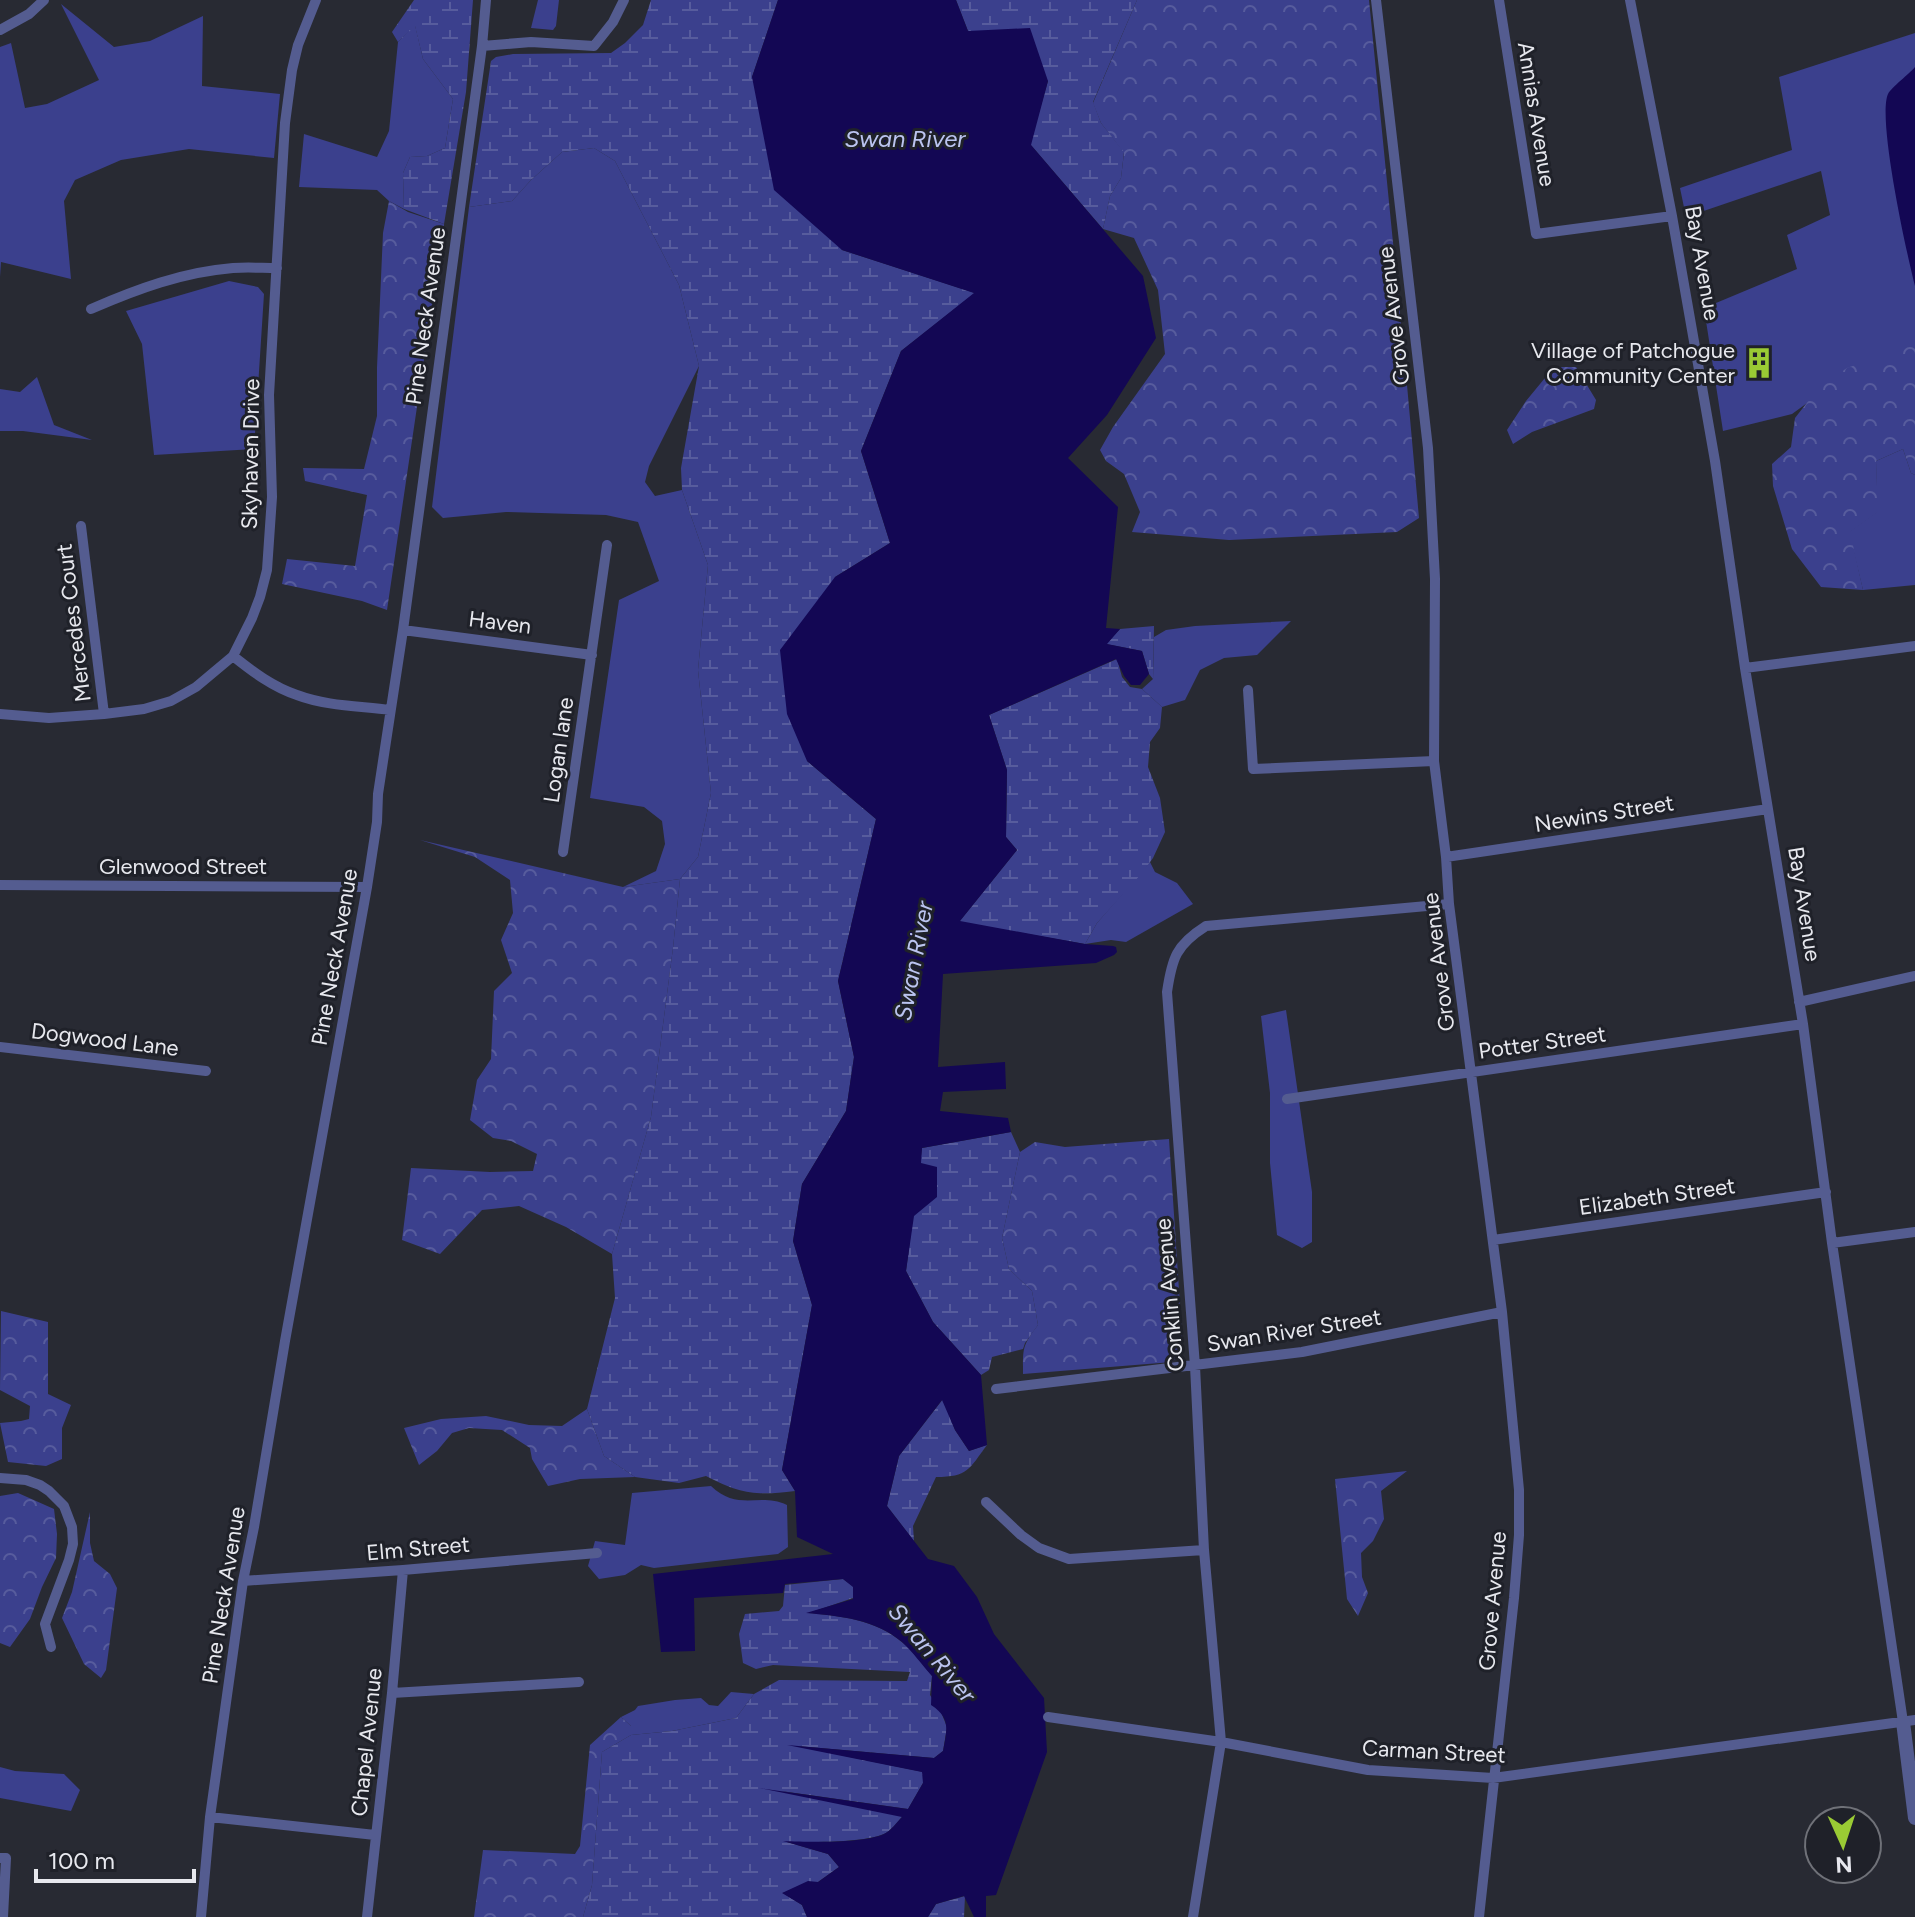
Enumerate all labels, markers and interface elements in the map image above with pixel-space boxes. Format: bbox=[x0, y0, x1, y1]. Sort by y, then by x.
street label: Annias Avenue bbox=[1512, 40, 1561, 188]
water label: Swan River bbox=[845, 124, 966, 153]
street label: Bay Avenue bbox=[1679, 204, 1726, 323]
street label: Pine Neck Avenue bbox=[400, 226, 451, 407]
street label: Grove Avenue bbox=[1372, 245, 1415, 387]
place label: Village of Patchogue Community Center bbox=[1531, 337, 1736, 389]
building icon: Village of Patchogue Community Center bbox=[1742, 346, 1776, 380]
street label: Skyhaven Drive bbox=[236, 378, 265, 530]
street label: Mercedes Court bbox=[50, 542, 97, 704]
street label: Haven bbox=[467, 605, 533, 640]
street label: Logan lane bbox=[538, 696, 579, 805]
street label: Newins Street bbox=[1532, 789, 1676, 838]
street label: Bay Avenue bbox=[1782, 845, 1827, 963]
street label: Glenwood Street bbox=[99, 853, 267, 880]
street label: Pine Neck Avenue bbox=[306, 867, 363, 1048]
street label: Grove Avenue bbox=[1417, 891, 1460, 1033]
water label: Swan River bbox=[888, 898, 939, 1023]
street label: Dogwood Lane bbox=[30, 1017, 180, 1062]
street label: Potter Street bbox=[1477, 1020, 1607, 1065]
street label: Elizabeth Street bbox=[1577, 1172, 1737, 1221]
street label: Conklin Avenue bbox=[1149, 1217, 1190, 1373]
street label: Swan River Street bbox=[1205, 1303, 1383, 1358]
street label: Pine Neck Avenue bbox=[196, 1505, 251, 1686]
street label: Grove Avenue bbox=[1473, 1530, 1512, 1672]
street label: Elm Street bbox=[365, 1531, 471, 1566]
water label: Swan River bbox=[882, 1597, 983, 1709]
street label: Chapel Avenue bbox=[345, 1667, 388, 1818]
street label: Carman Street bbox=[1361, 1734, 1506, 1769]
north arrow bbox=[1803, 1805, 1883, 1885]
scale bar bbox=[36, 1833, 194, 1883]
text: 100 m bbox=[48, 1846, 115, 1875]
text: N bbox=[1835, 1851, 1853, 1878]

